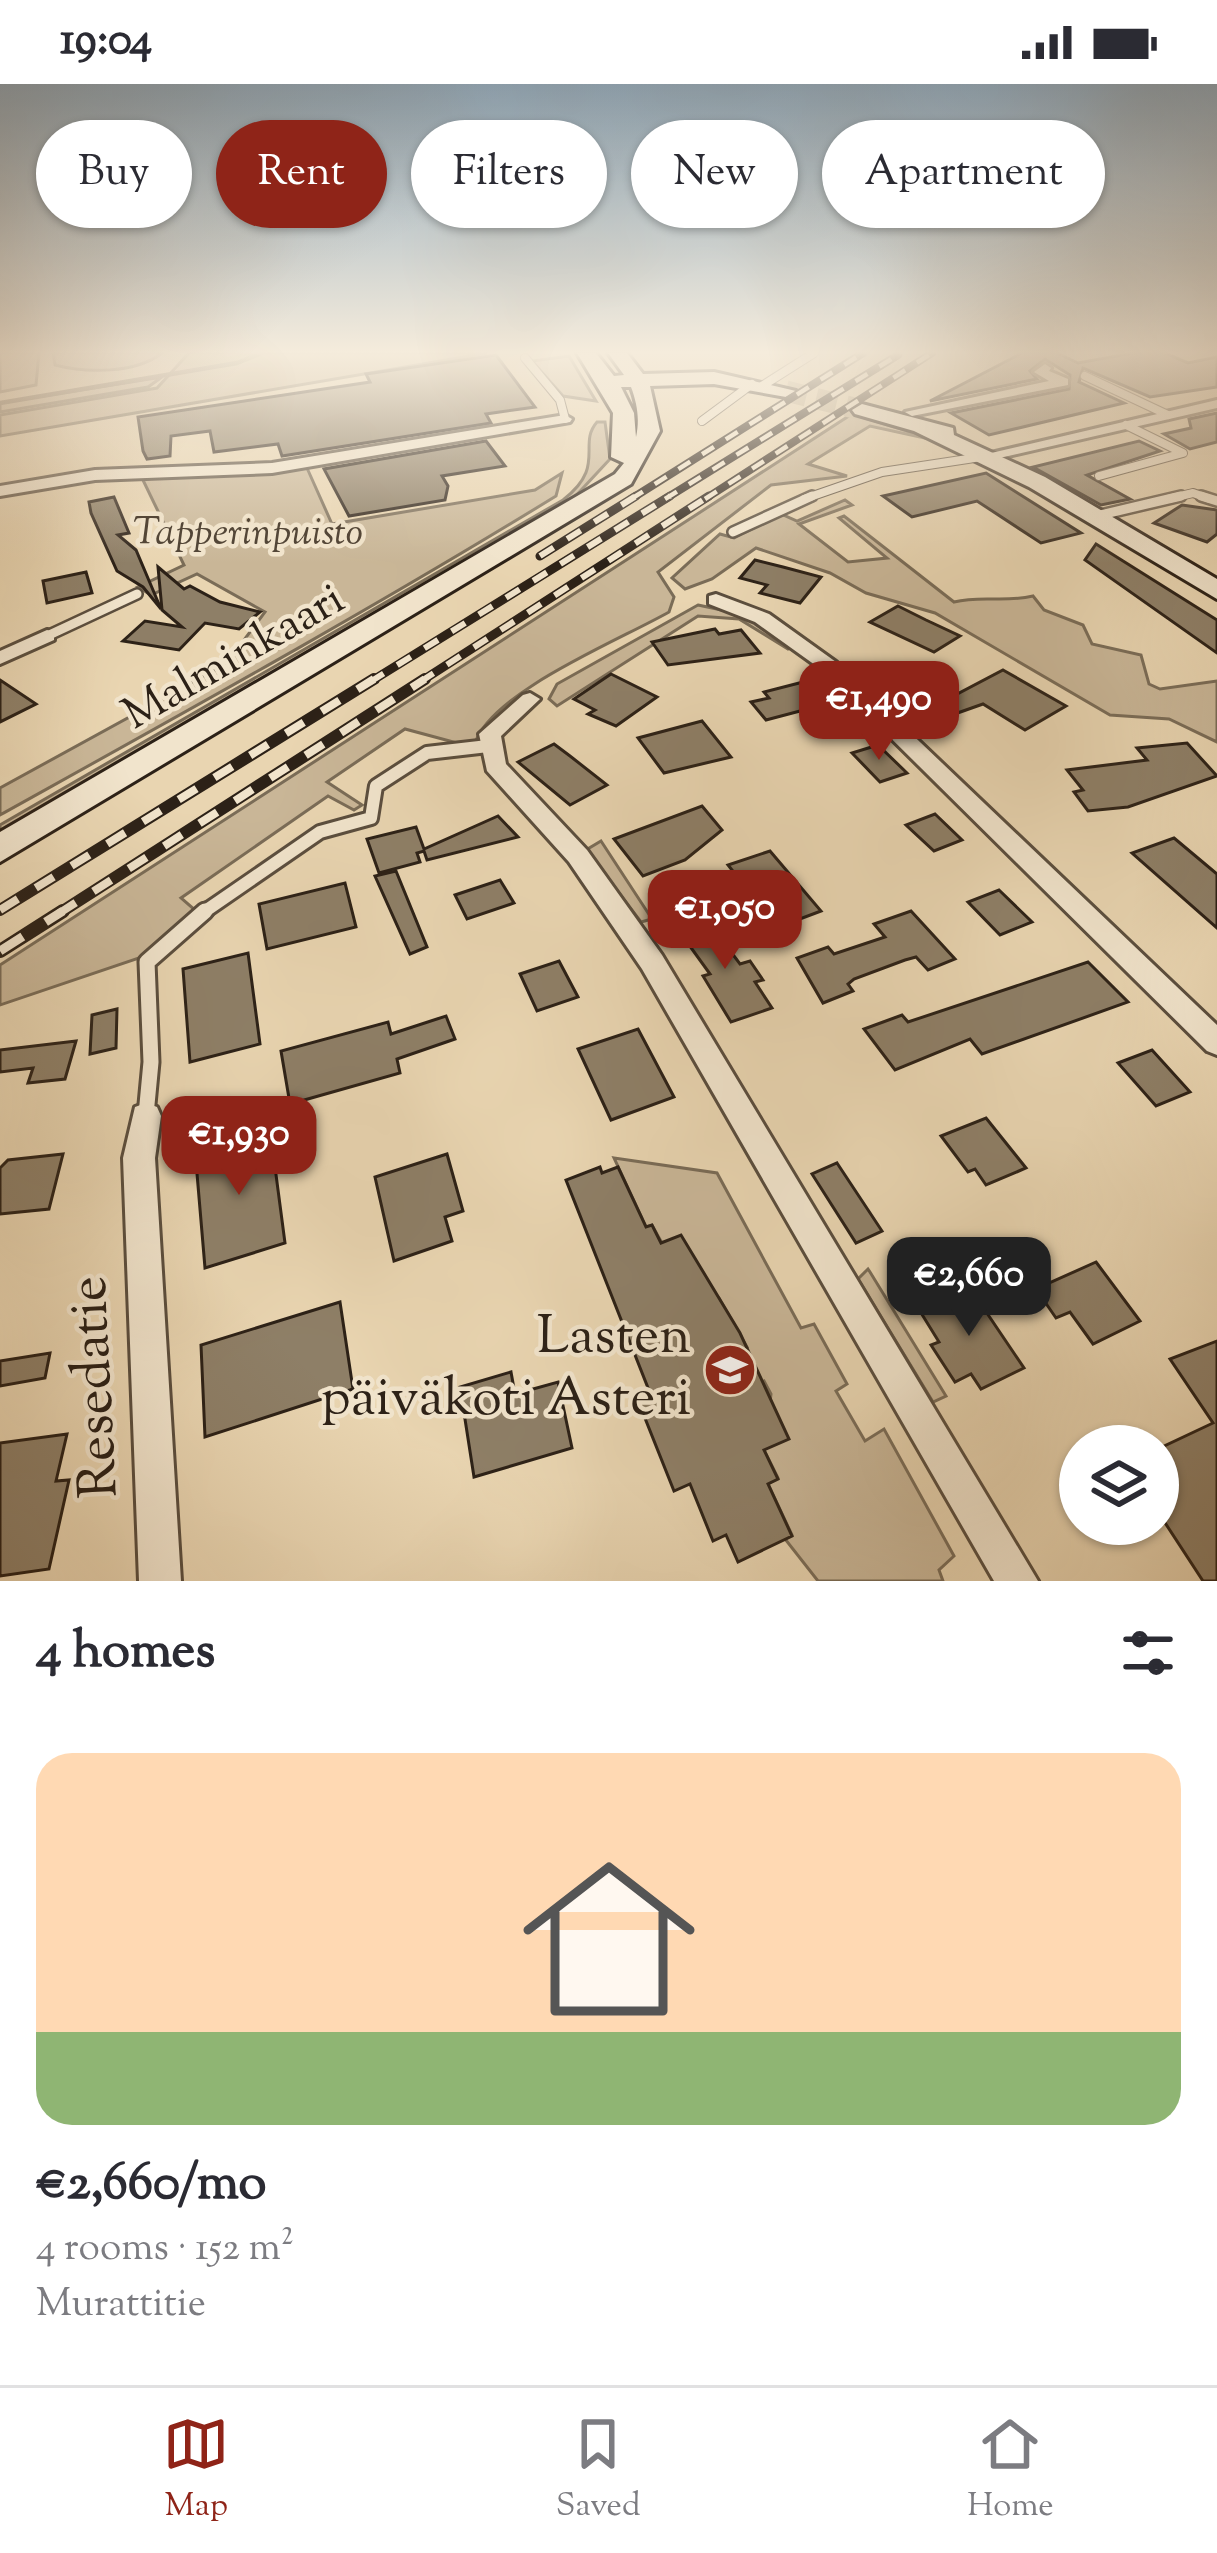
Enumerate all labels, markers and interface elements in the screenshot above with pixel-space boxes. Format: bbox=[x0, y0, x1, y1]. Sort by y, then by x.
text: 19:04 bbox=[60, 10, 152, 75]
chip: Buy bbox=[36, 120, 192, 228]
chip: Rent bbox=[216, 120, 387, 228]
chip: Filters bbox=[411, 120, 607, 228]
chip: New bbox=[631, 120, 798, 228]
chip: Apartment bbox=[822, 120, 1105, 228]
park label: Tapperinpuisto bbox=[133, 507, 363, 563]
street label: Malminkaari bbox=[112, 569, 358, 749]
pin: €1,490 bbox=[781, 661, 977, 763]
text: €1,490 bbox=[826, 672, 932, 728]
pin: €1,050 bbox=[627, 870, 823, 972]
text: €1,050 bbox=[675, 881, 775, 937]
pin: €1,930 bbox=[141, 1096, 337, 1198]
text: €1,930 bbox=[188, 1107, 290, 1163]
pin: €2,660 bbox=[871, 1237, 1067, 1339]
text: €2,660 bbox=[914, 1248, 1024, 1304]
street label: Resedatie bbox=[52, 1274, 142, 1500]
place label: Lasten päiväkoti Asteri bbox=[321, 1300, 691, 1440]
school or university icon: Lasten päiväkoti Asteri bbox=[702, 1342, 758, 1398]
map controls bbox=[1059, 1425, 1179, 1545]
button: layers bbox=[1059, 1425, 1179, 1545]
text: 4 homes bbox=[36, 1617, 215, 1690]
icon: filters bbox=[1115, 1620, 1181, 1686]
icon: home bbox=[501, 1831, 717, 2047]
text: €2,660/mo bbox=[36, 2149, 266, 2222]
text: 4 rooms · 152 m² bbox=[36, 2222, 294, 2278]
text: Murattitie bbox=[36, 2278, 206, 2334]
tab: Map bbox=[163, 2411, 229, 2531]
tab: Saved bbox=[556, 2411, 641, 2531]
tab: Home bbox=[967, 2411, 1054, 2531]

